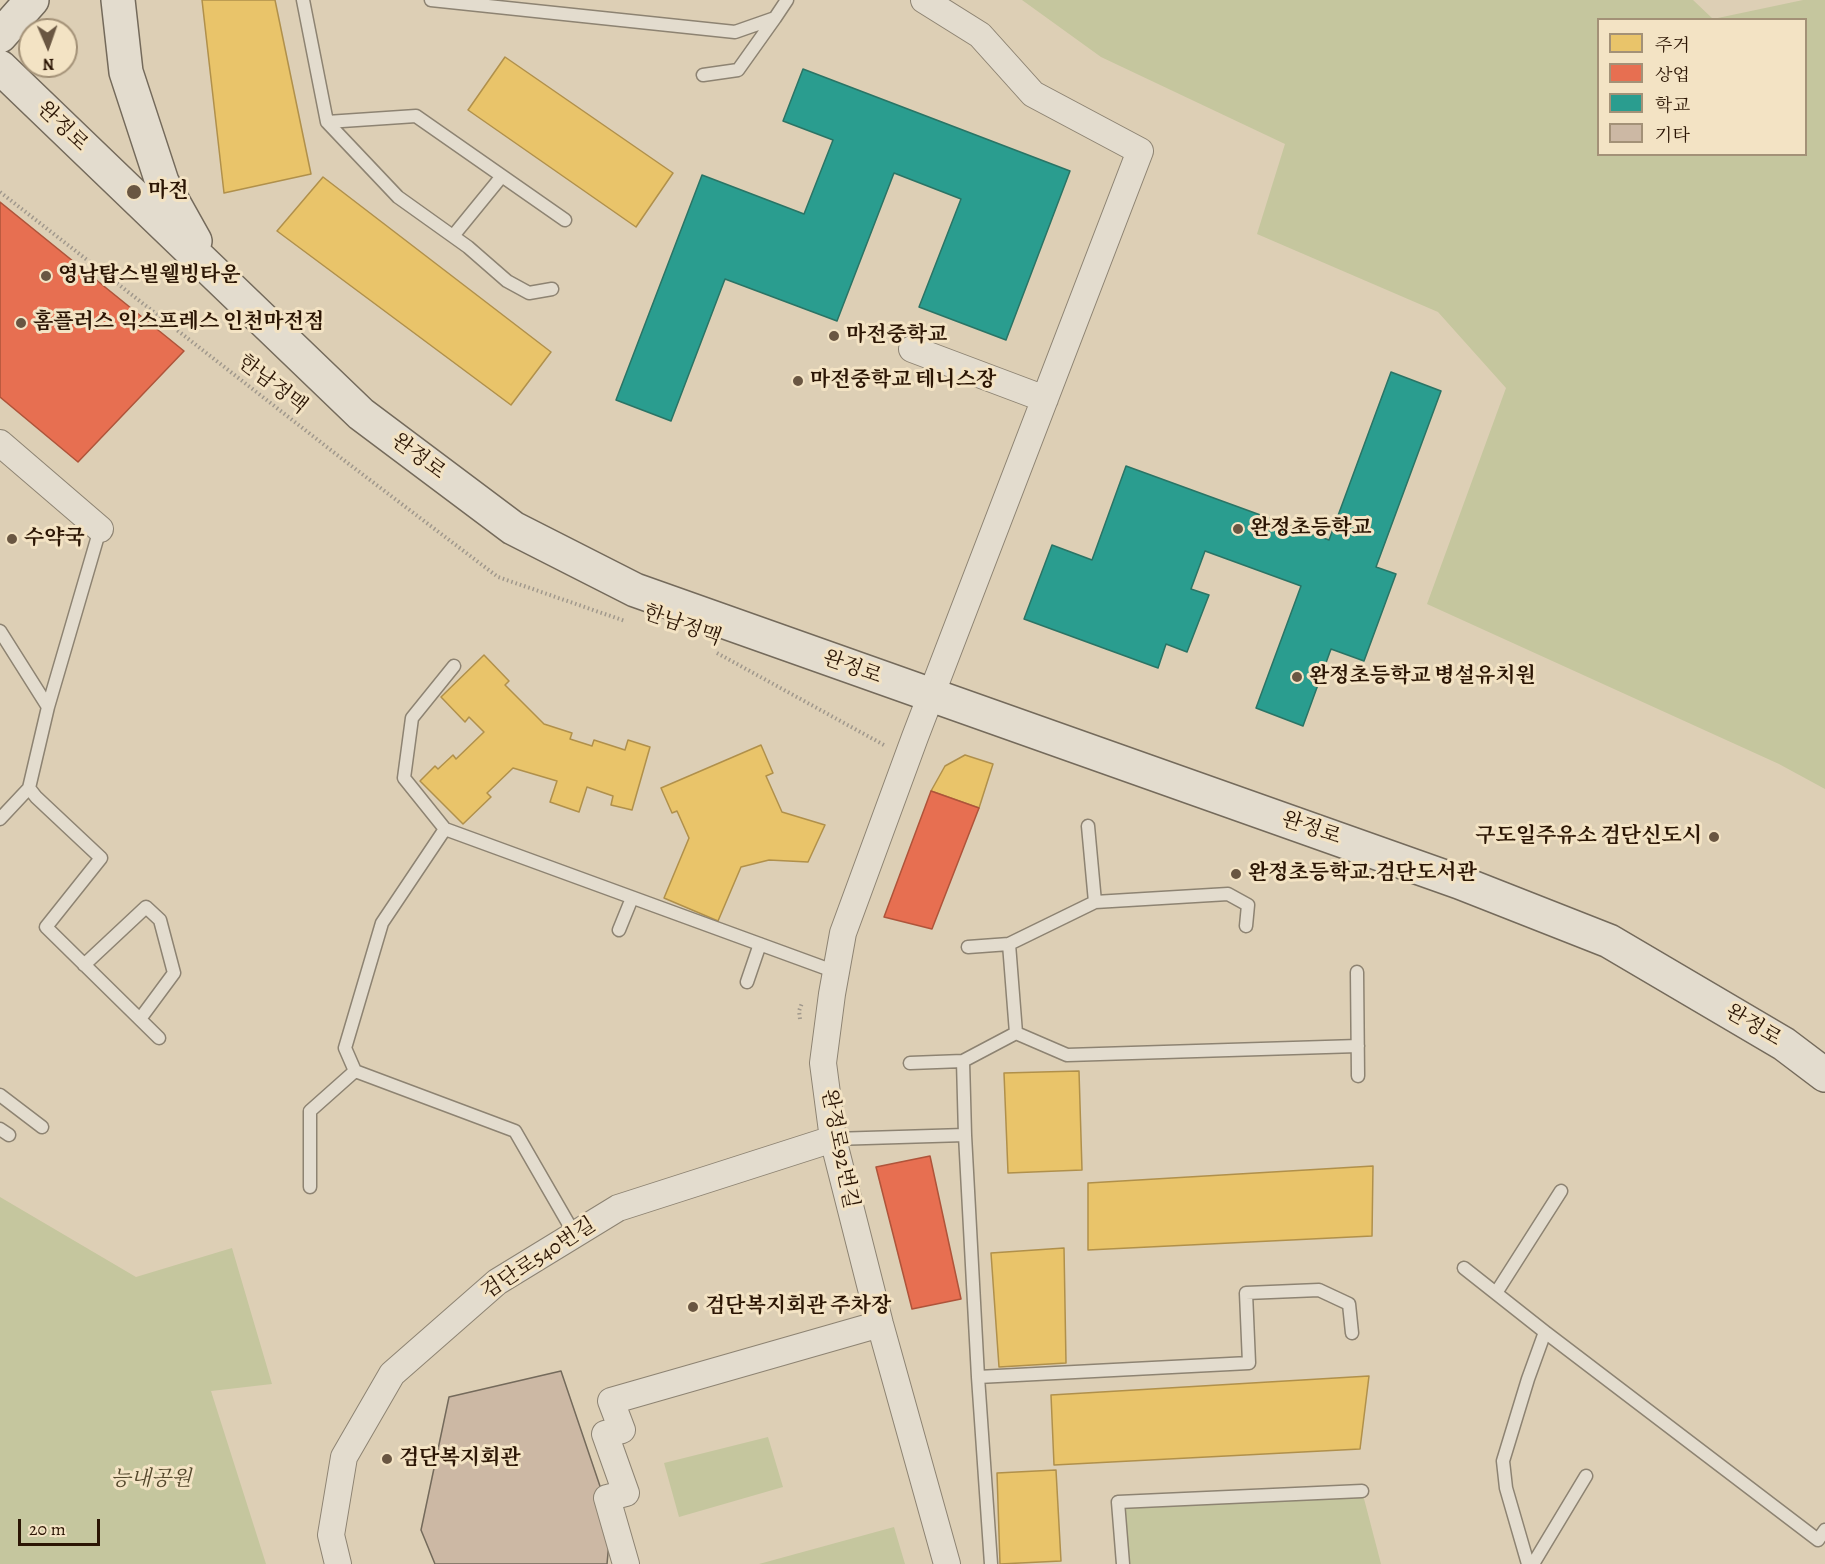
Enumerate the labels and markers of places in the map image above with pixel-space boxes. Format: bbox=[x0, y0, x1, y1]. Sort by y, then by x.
place label: 마전 bbox=[148, 179, 189, 205]
marker: 마전 bbox=[125, 183, 143, 201]
place label: 영남탑스빌웰빙타운 bbox=[58, 263, 241, 289]
marker: 영남탑스빌웰빙타운 bbox=[39, 269, 53, 283]
place label: 홈플러스 익스프레스 인천마전점 bbox=[33, 310, 324, 336]
marker: 홈플러스 익스프레스 인천마전점 bbox=[14, 316, 28, 330]
place label: 마전중학교 bbox=[846, 323, 947, 349]
marker: 마전중학교 bbox=[827, 329, 841, 343]
place label: 마전중학교 테니스장 bbox=[810, 368, 996, 394]
marker: 마전중학교 테니스장 bbox=[791, 374, 805, 388]
place label: 완정초등학교 bbox=[1250, 516, 1372, 542]
marker: 완정초등학교 bbox=[1231, 522, 1245, 536]
place label: 수약국 bbox=[24, 526, 85, 552]
marker: 수약국 bbox=[5, 532, 19, 546]
place label: 완정초등학교 병설유치원 bbox=[1309, 664, 1536, 690]
marker: 완정초등학교 병설유치원 bbox=[1290, 670, 1304, 684]
place label: 구도일주유소 검단신도시 bbox=[1475, 824, 1702, 850]
marker: 구도일주유소 검단신도시 bbox=[1707, 830, 1721, 844]
place label: 완정초등학교.검단도서관 bbox=[1248, 861, 1477, 887]
marker: 완정초등학교.검단도서관 bbox=[1229, 867, 1243, 881]
place label: 검단복지회관 주차장 bbox=[705, 1294, 891, 1320]
marker: 검단복지회관 주차장 bbox=[686, 1300, 700, 1314]
place label: 검단복지회관 bbox=[399, 1446, 521, 1472]
marker: 검단복지회관 bbox=[380, 1452, 394, 1466]

